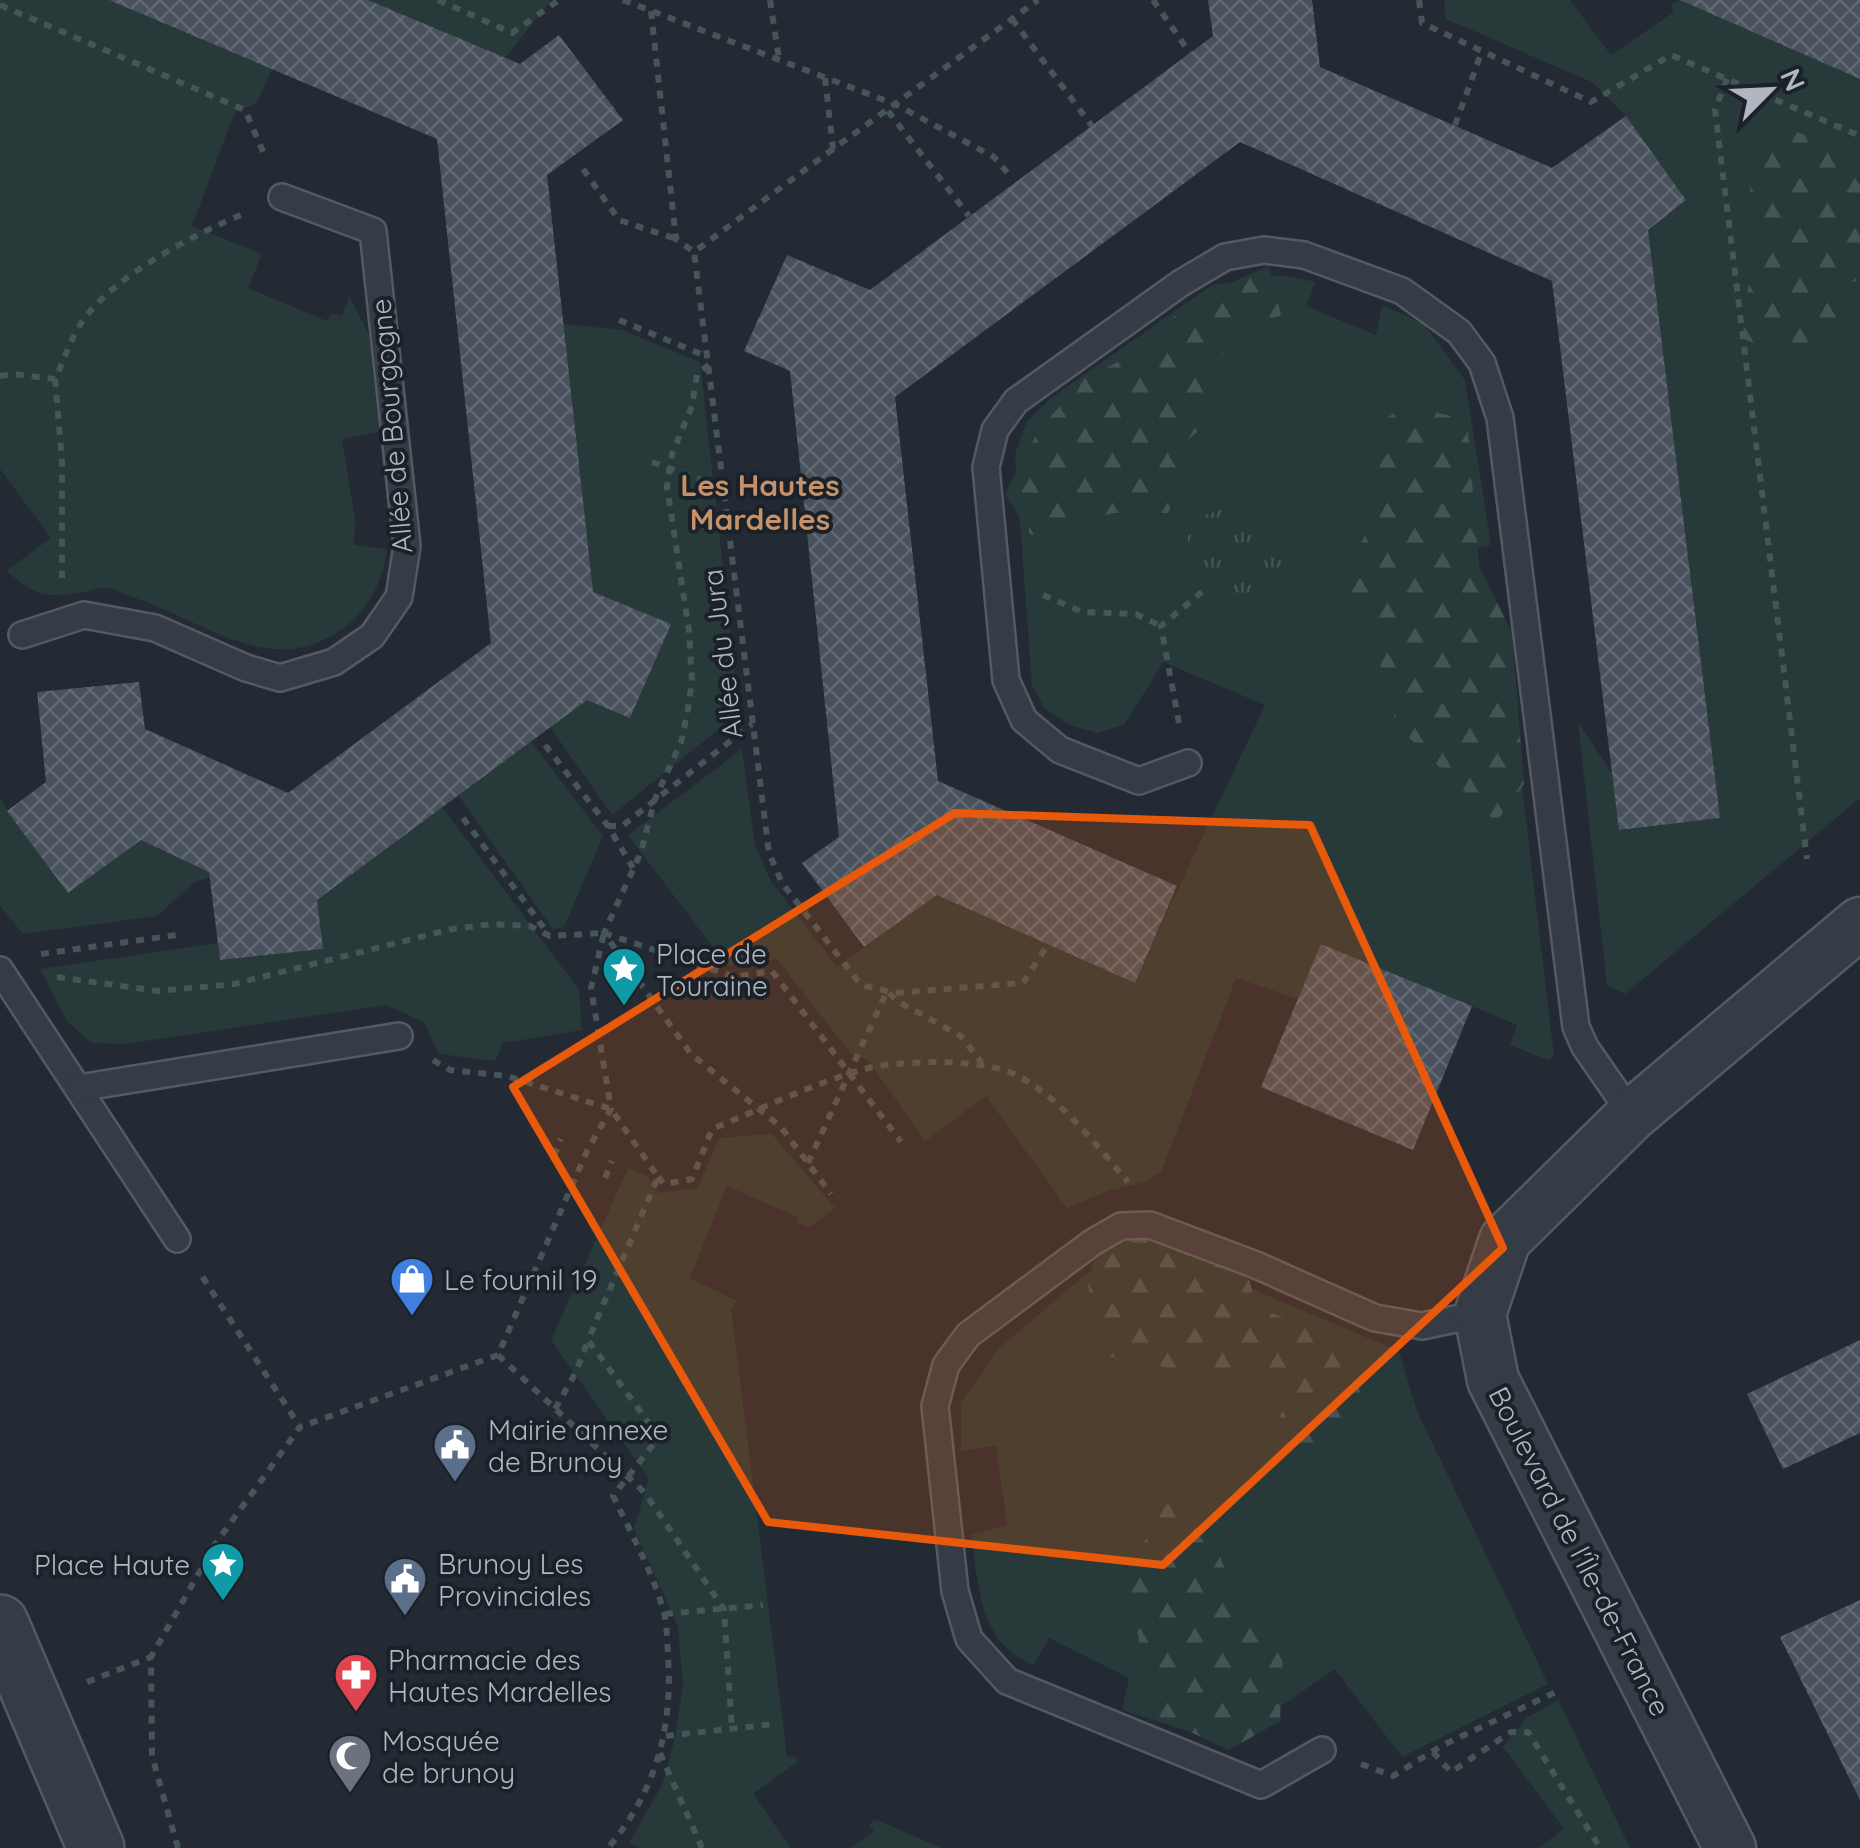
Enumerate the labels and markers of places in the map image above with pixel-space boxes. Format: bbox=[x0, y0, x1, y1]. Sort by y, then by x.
place label: Place de Touraine bbox=[656, 936, 768, 1003]
place icon: Place de Touraine bbox=[601, 946, 647, 1007]
shop icon: Le fournil 19 bbox=[389, 1256, 435, 1317]
place label: Le fournil 19 bbox=[444, 1262, 597, 1297]
place label: Mairie annexe de Brunoy bbox=[488, 1412, 668, 1479]
public building icon: Mairie annexe de Brunoy bbox=[432, 1422, 478, 1483]
place icon: Place Haute bbox=[200, 1541, 246, 1602]
place label: Brunoy Les Provinciales bbox=[438, 1546, 591, 1613]
place label: Place Haute bbox=[34, 1547, 190, 1582]
public building icon: Brunoy Les Provinciales bbox=[382, 1556, 428, 1617]
place label: Pharmacie des Hautes Mardelles bbox=[388, 1642, 611, 1709]
pharmacy icon: Pharmacie des Hautes Mardelles bbox=[333, 1652, 379, 1713]
place label: Mosquée de brunoy bbox=[382, 1723, 515, 1790]
mosque icon: Mosquée de brunoy bbox=[327, 1733, 373, 1794]

